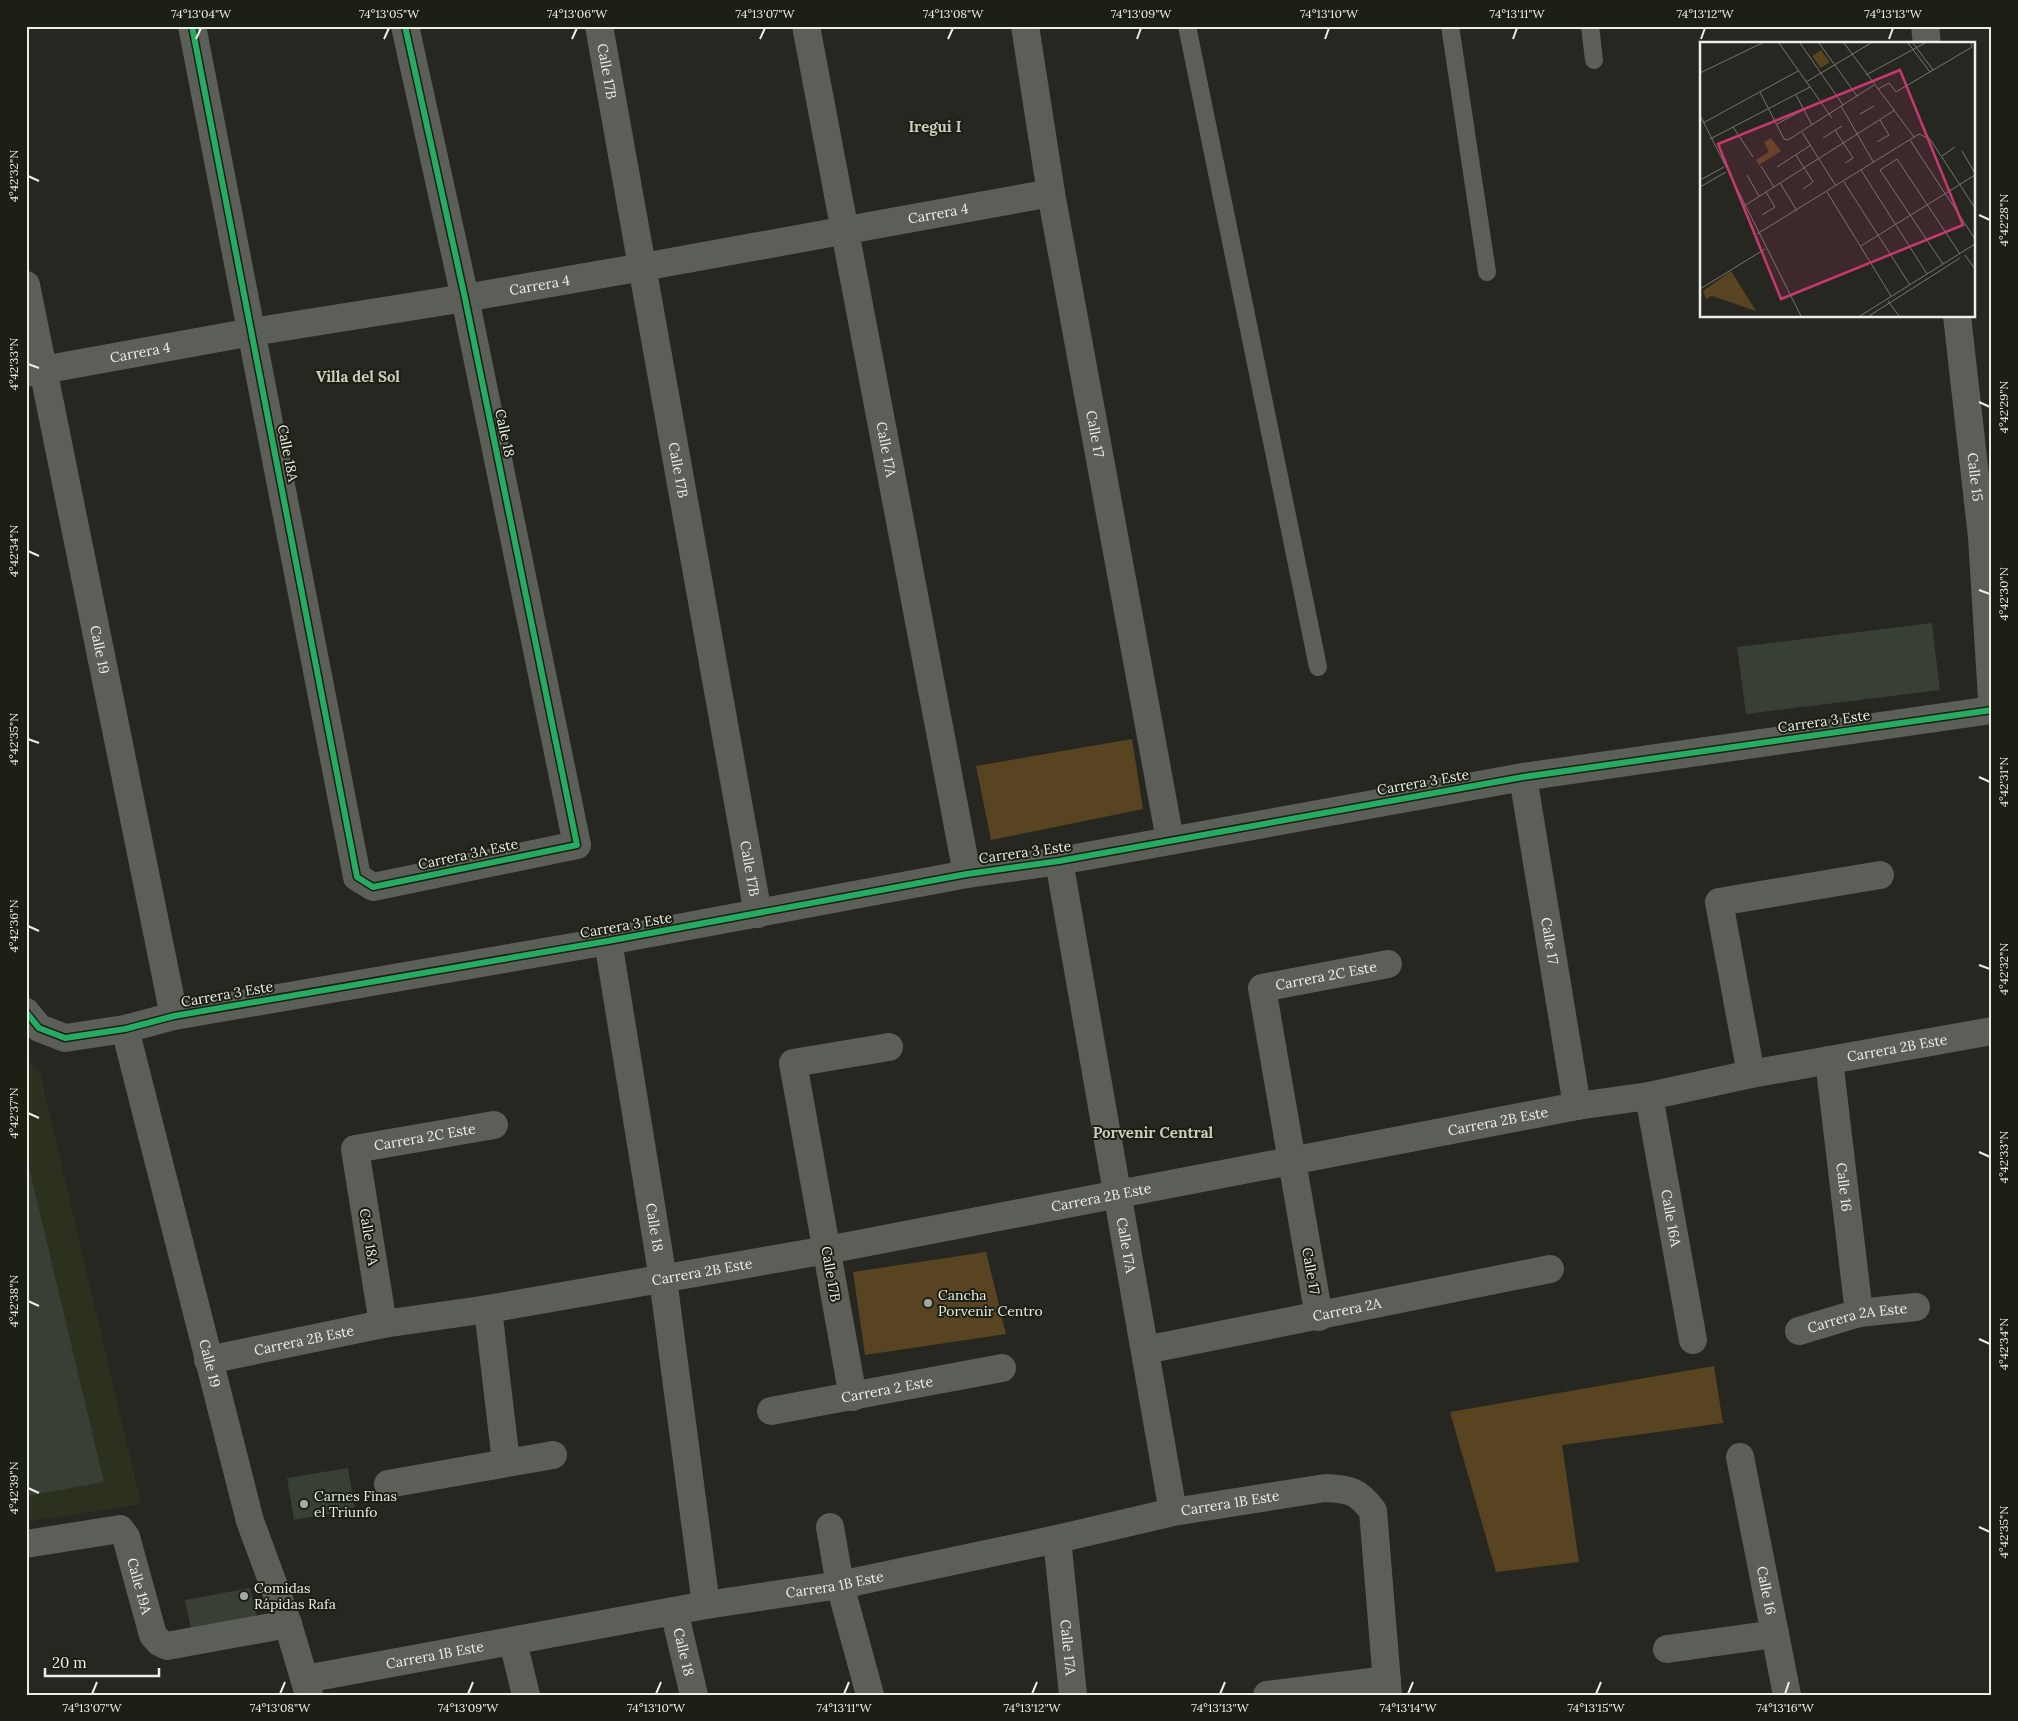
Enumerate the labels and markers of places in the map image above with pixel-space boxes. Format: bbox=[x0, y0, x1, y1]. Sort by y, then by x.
place label: Cancha Porvenir Centro bbox=[938, 1286, 1043, 1320]
marker: Cancha Porvenir Centro bbox=[922, 1297, 934, 1309]
place label: Carnes Finas el Triunfo bbox=[314, 1487, 397, 1521]
marker: Carnes Finas el Triunfo bbox=[298, 1498, 310, 1510]
place label: Comidas Rápidas Rafa bbox=[254, 1579, 336, 1613]
marker: Comidas Rápidas Rafa bbox=[238, 1590, 250, 1602]

